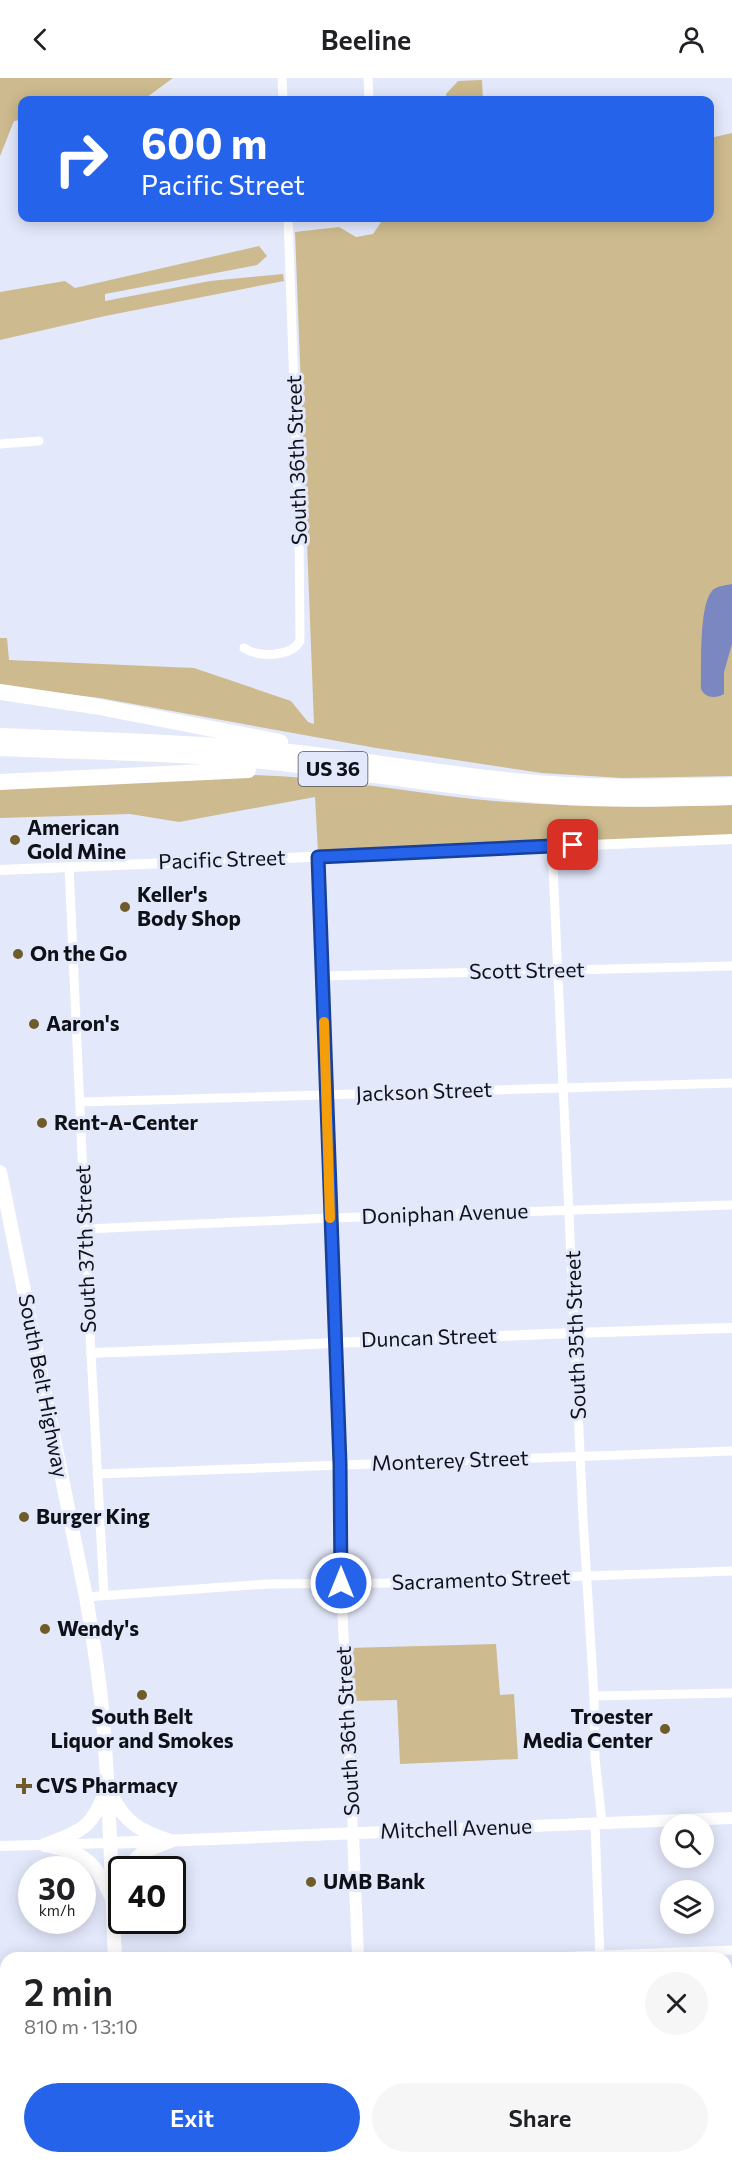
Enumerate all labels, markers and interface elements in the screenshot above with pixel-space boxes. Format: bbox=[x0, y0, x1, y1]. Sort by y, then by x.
icon: back bbox=[24, 23, 57, 56]
text: Beeline bbox=[321, 23, 411, 56]
icon: person bbox=[675, 23, 708, 56]
text: 600 m bbox=[141, 116, 267, 168]
icon: right bbox=[42, 120, 120, 198]
text: Pacific Street bbox=[141, 168, 305, 201]
street label: South 36th Street bbox=[280, 375, 311, 545]
road number: US 36 bbox=[298, 752, 368, 786]
place label: American Gold Mine bbox=[27, 814, 126, 863]
pin bbox=[547, 819, 598, 870]
icon: arrive bbox=[556, 828, 589, 861]
marker: American Gold Mine bbox=[8, 833, 22, 847]
street label: Pacific Street bbox=[158, 844, 286, 873]
place label: Keller's Body Shop bbox=[137, 881, 241, 930]
marker: Keller's Body Shop bbox=[118, 900, 132, 914]
place label: On the Go bbox=[30, 940, 127, 965]
marker: On the Go bbox=[11, 947, 25, 961]
street label: Scott Street bbox=[469, 956, 585, 983]
place label: Aaron's bbox=[46, 1010, 120, 1035]
marker: Aaron's bbox=[27, 1017, 41, 1031]
street label: Jackson Street bbox=[355, 1076, 493, 1105]
place label: Rent-A-Center bbox=[54, 1109, 198, 1134]
marker: Rent-A-Center bbox=[35, 1116, 49, 1130]
street label: South 37th Street bbox=[69, 1165, 100, 1334]
street label: Doniphan Avenue bbox=[361, 1197, 529, 1228]
street label: South 35th Street bbox=[559, 1250, 590, 1420]
street label: South Belt Highway bbox=[14, 1292, 75, 1480]
street label: Duncan Street bbox=[361, 1322, 497, 1351]
street label: Monterey Street bbox=[371, 1444, 529, 1475]
place label: Burger King bbox=[36, 1503, 150, 1528]
marker: Burger King bbox=[17, 1510, 31, 1524]
position arrow bbox=[309, 1551, 373, 1615]
street label: Sacramento Street bbox=[391, 1563, 571, 1594]
place label: Wendy's bbox=[57, 1615, 139, 1640]
marker: Wendy's bbox=[38, 1622, 52, 1636]
street label: South 36th Street bbox=[330, 1646, 363, 1817]
marker: South Belt Liquor and Smokes bbox=[135, 1688, 149, 1702]
place label: South Belt Liquor and Smokes bbox=[51, 1703, 234, 1752]
place label: Troester Media Center bbox=[523, 1703, 653, 1752]
marker: Troester Media Center bbox=[658, 1722, 672, 1736]
place label: CVS Pharmacy bbox=[36, 1772, 179, 1797]
marker: CVS Pharmacy bbox=[17, 1779, 31, 1793]
street label: Mitchell Avenue bbox=[379, 1812, 532, 1843]
map controls bbox=[660, 1814, 714, 1934]
button: search bbox=[660, 1814, 714, 1868]
speed limit sign: 40 bbox=[108, 1856, 186, 1934]
place label: UMB Bank bbox=[323, 1868, 425, 1893]
text: 30 bbox=[38, 1869, 76, 1906]
marker: UMB Bank bbox=[304, 1875, 318, 1889]
button: layers bbox=[660, 1880, 714, 1934]
text: km/h bbox=[39, 1901, 75, 1919]
text: 2 min bbox=[24, 1969, 113, 2013]
button: close bbox=[645, 1972, 708, 2035]
text: 810 m · 13:10 bbox=[24, 2014, 138, 2038]
button: Exit bbox=[24, 2083, 360, 2152]
button: Share bbox=[372, 2083, 708, 2152]

